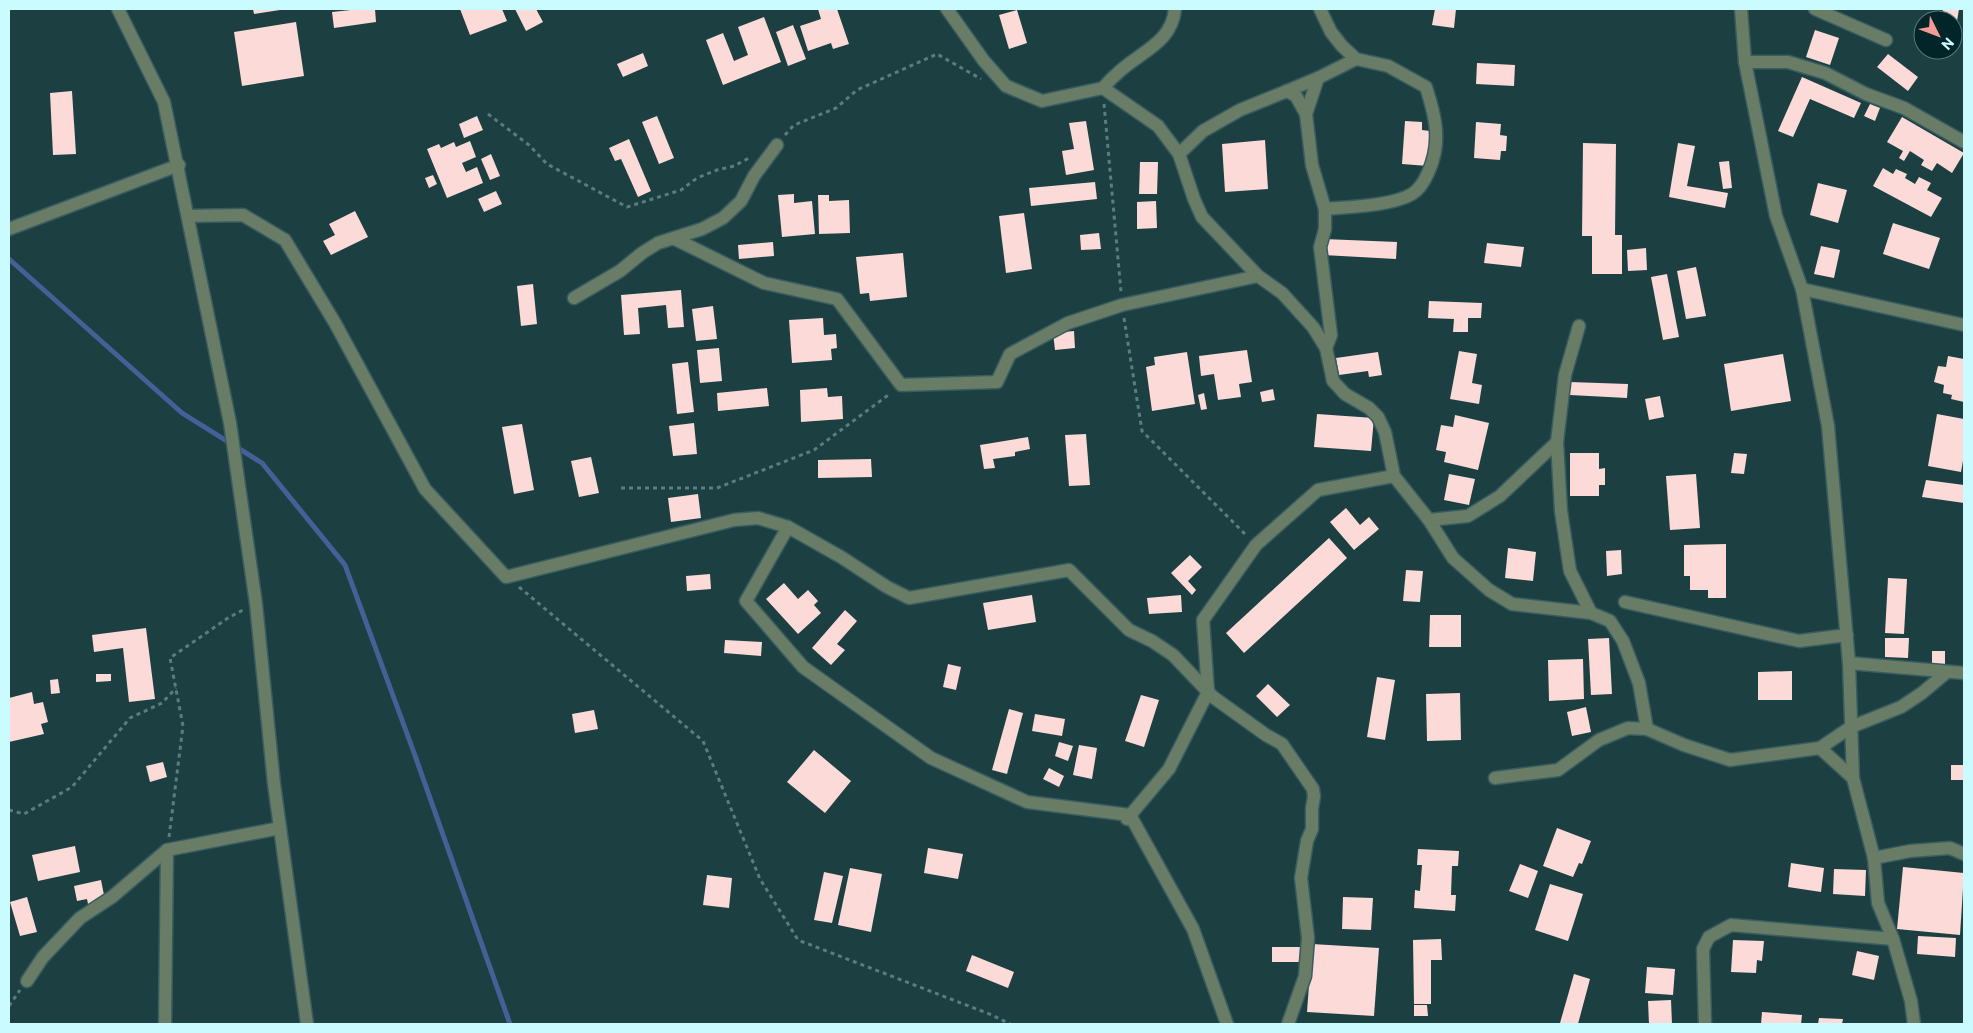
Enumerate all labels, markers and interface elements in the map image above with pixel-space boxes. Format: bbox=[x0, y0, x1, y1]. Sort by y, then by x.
north arrow bbox=[1913, 10, 1963, 60]
text: N bbox=[1938, 34, 1958, 54]

